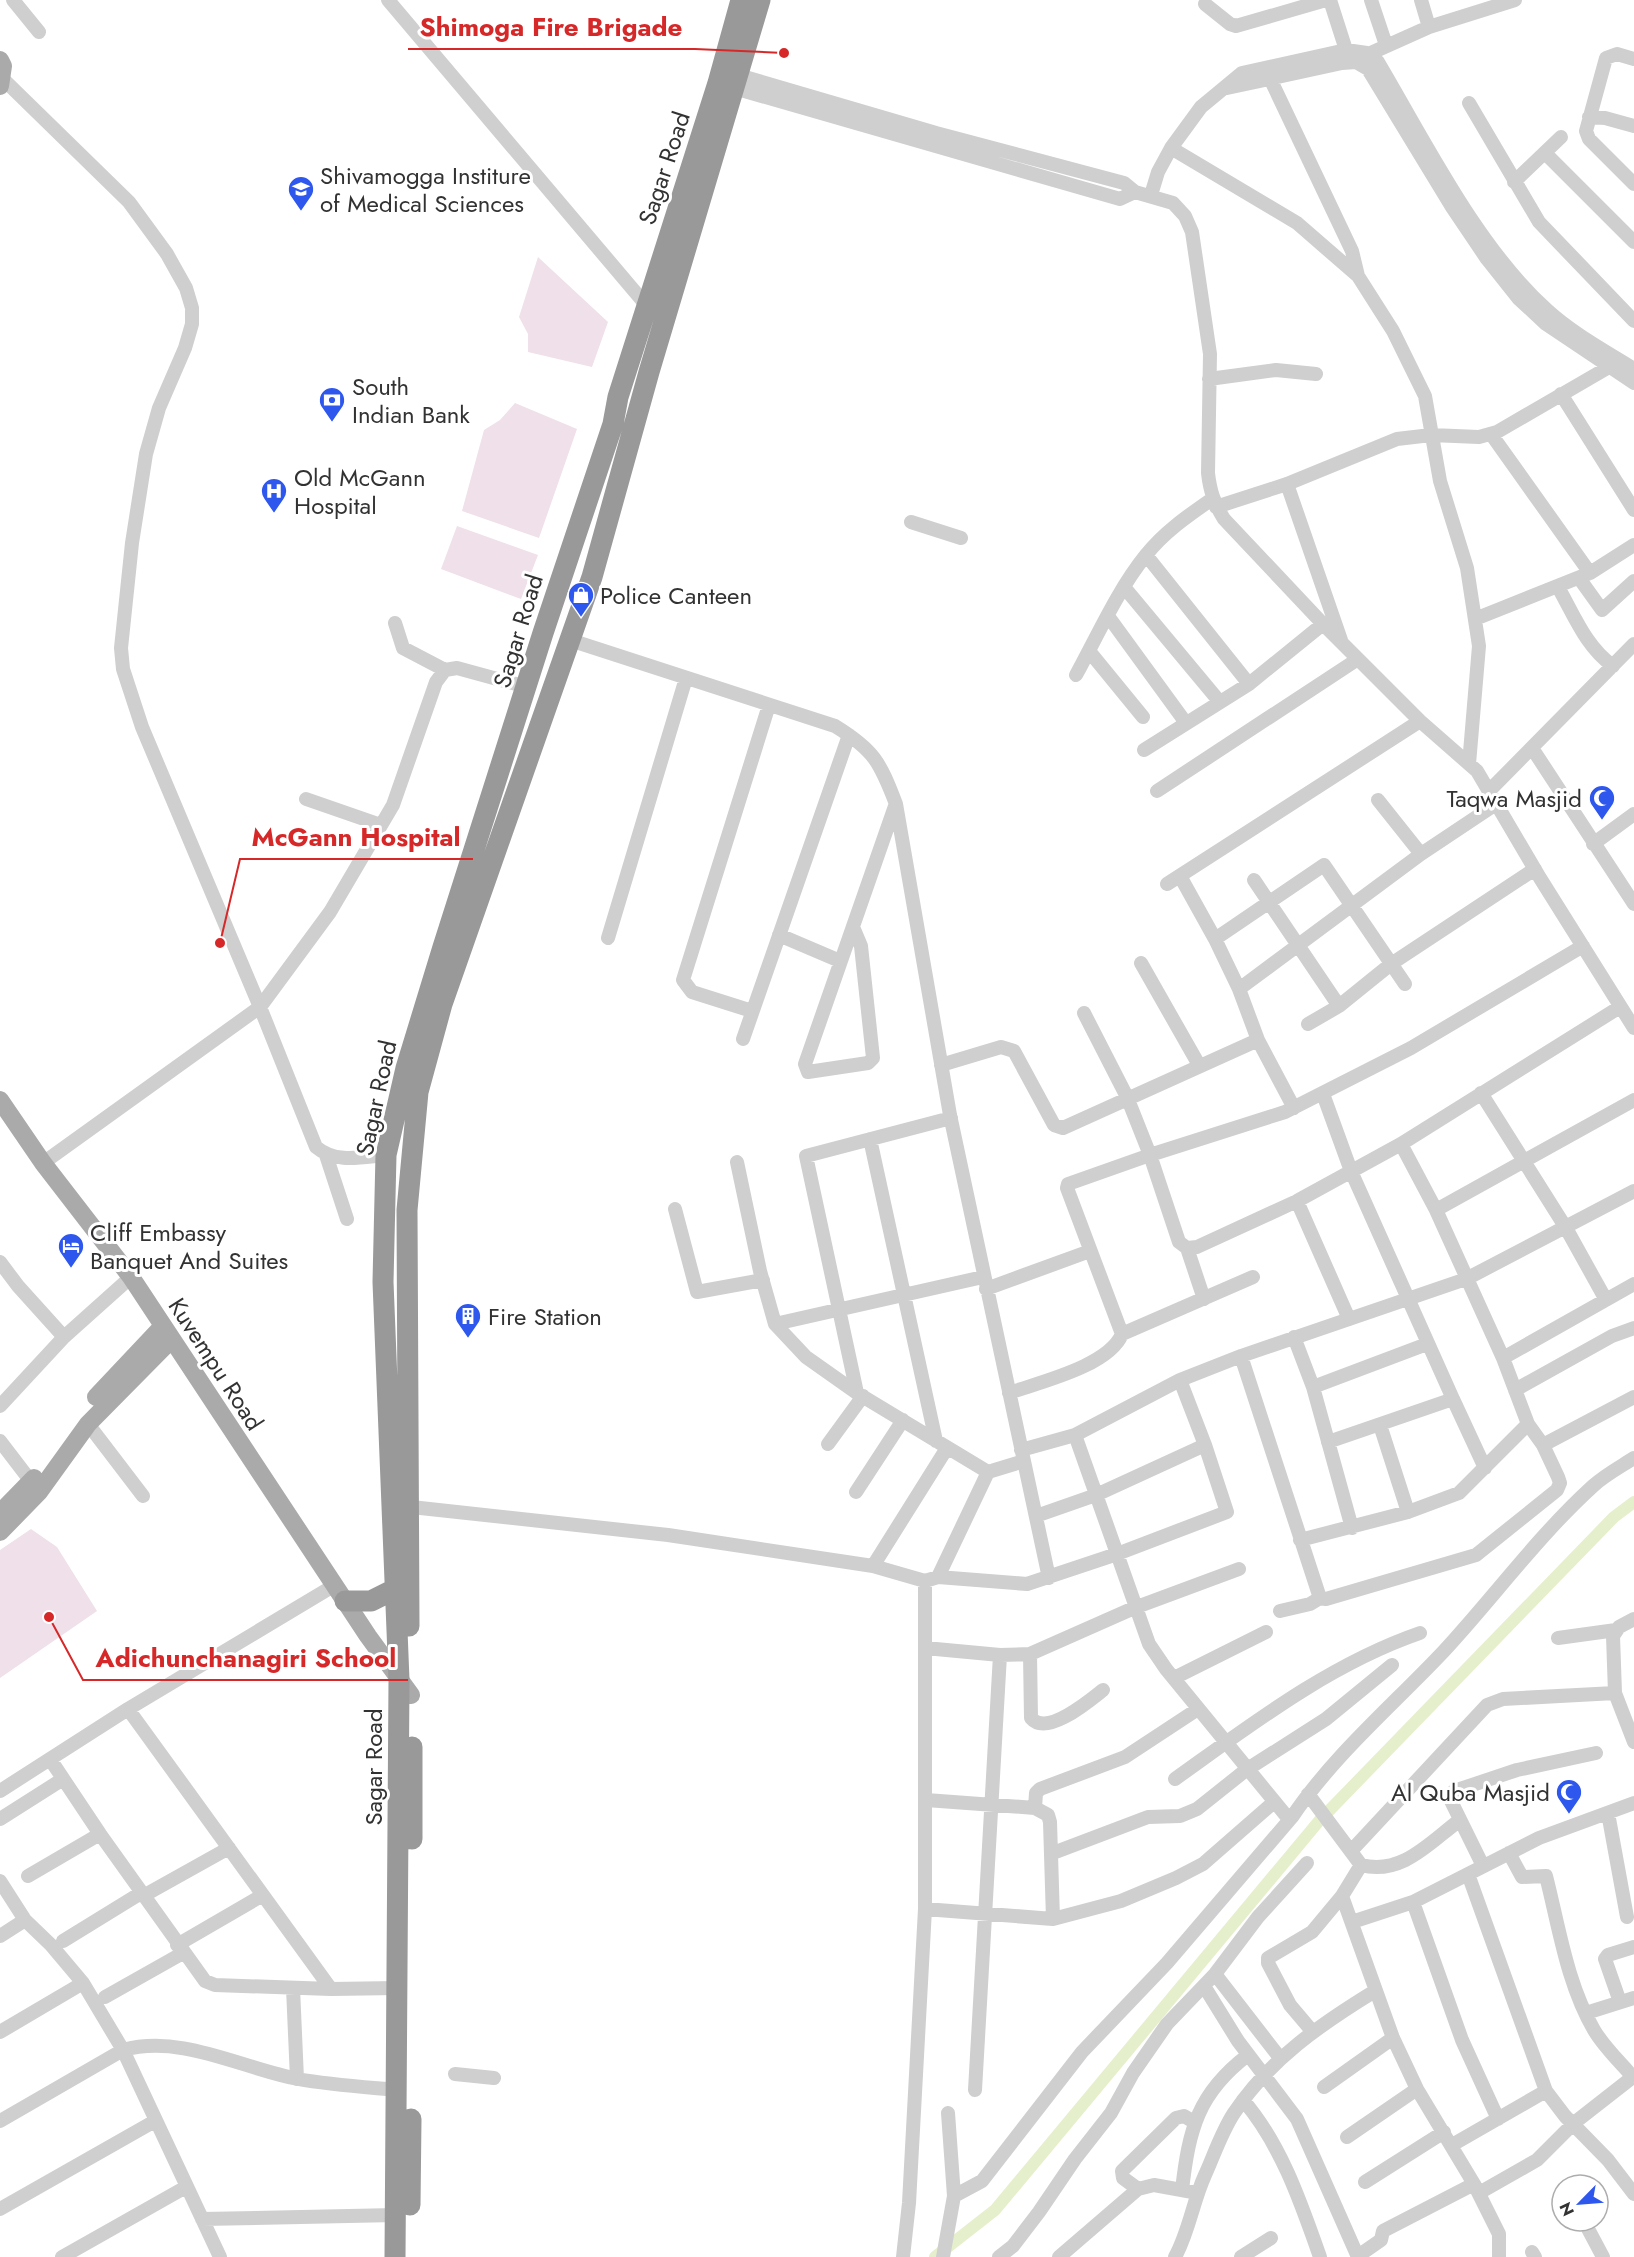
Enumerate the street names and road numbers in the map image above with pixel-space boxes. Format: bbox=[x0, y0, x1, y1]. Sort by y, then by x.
street label: Sagar Road bbox=[629, 107, 699, 229]
street label: Sagar Road bbox=[484, 570, 552, 692]
street label: Sagar Road bbox=[347, 1037, 405, 1159]
street label: Kuvempu Road bbox=[160, 1291, 272, 1437]
street label: Sagar Road bbox=[356, 1708, 391, 1826]

